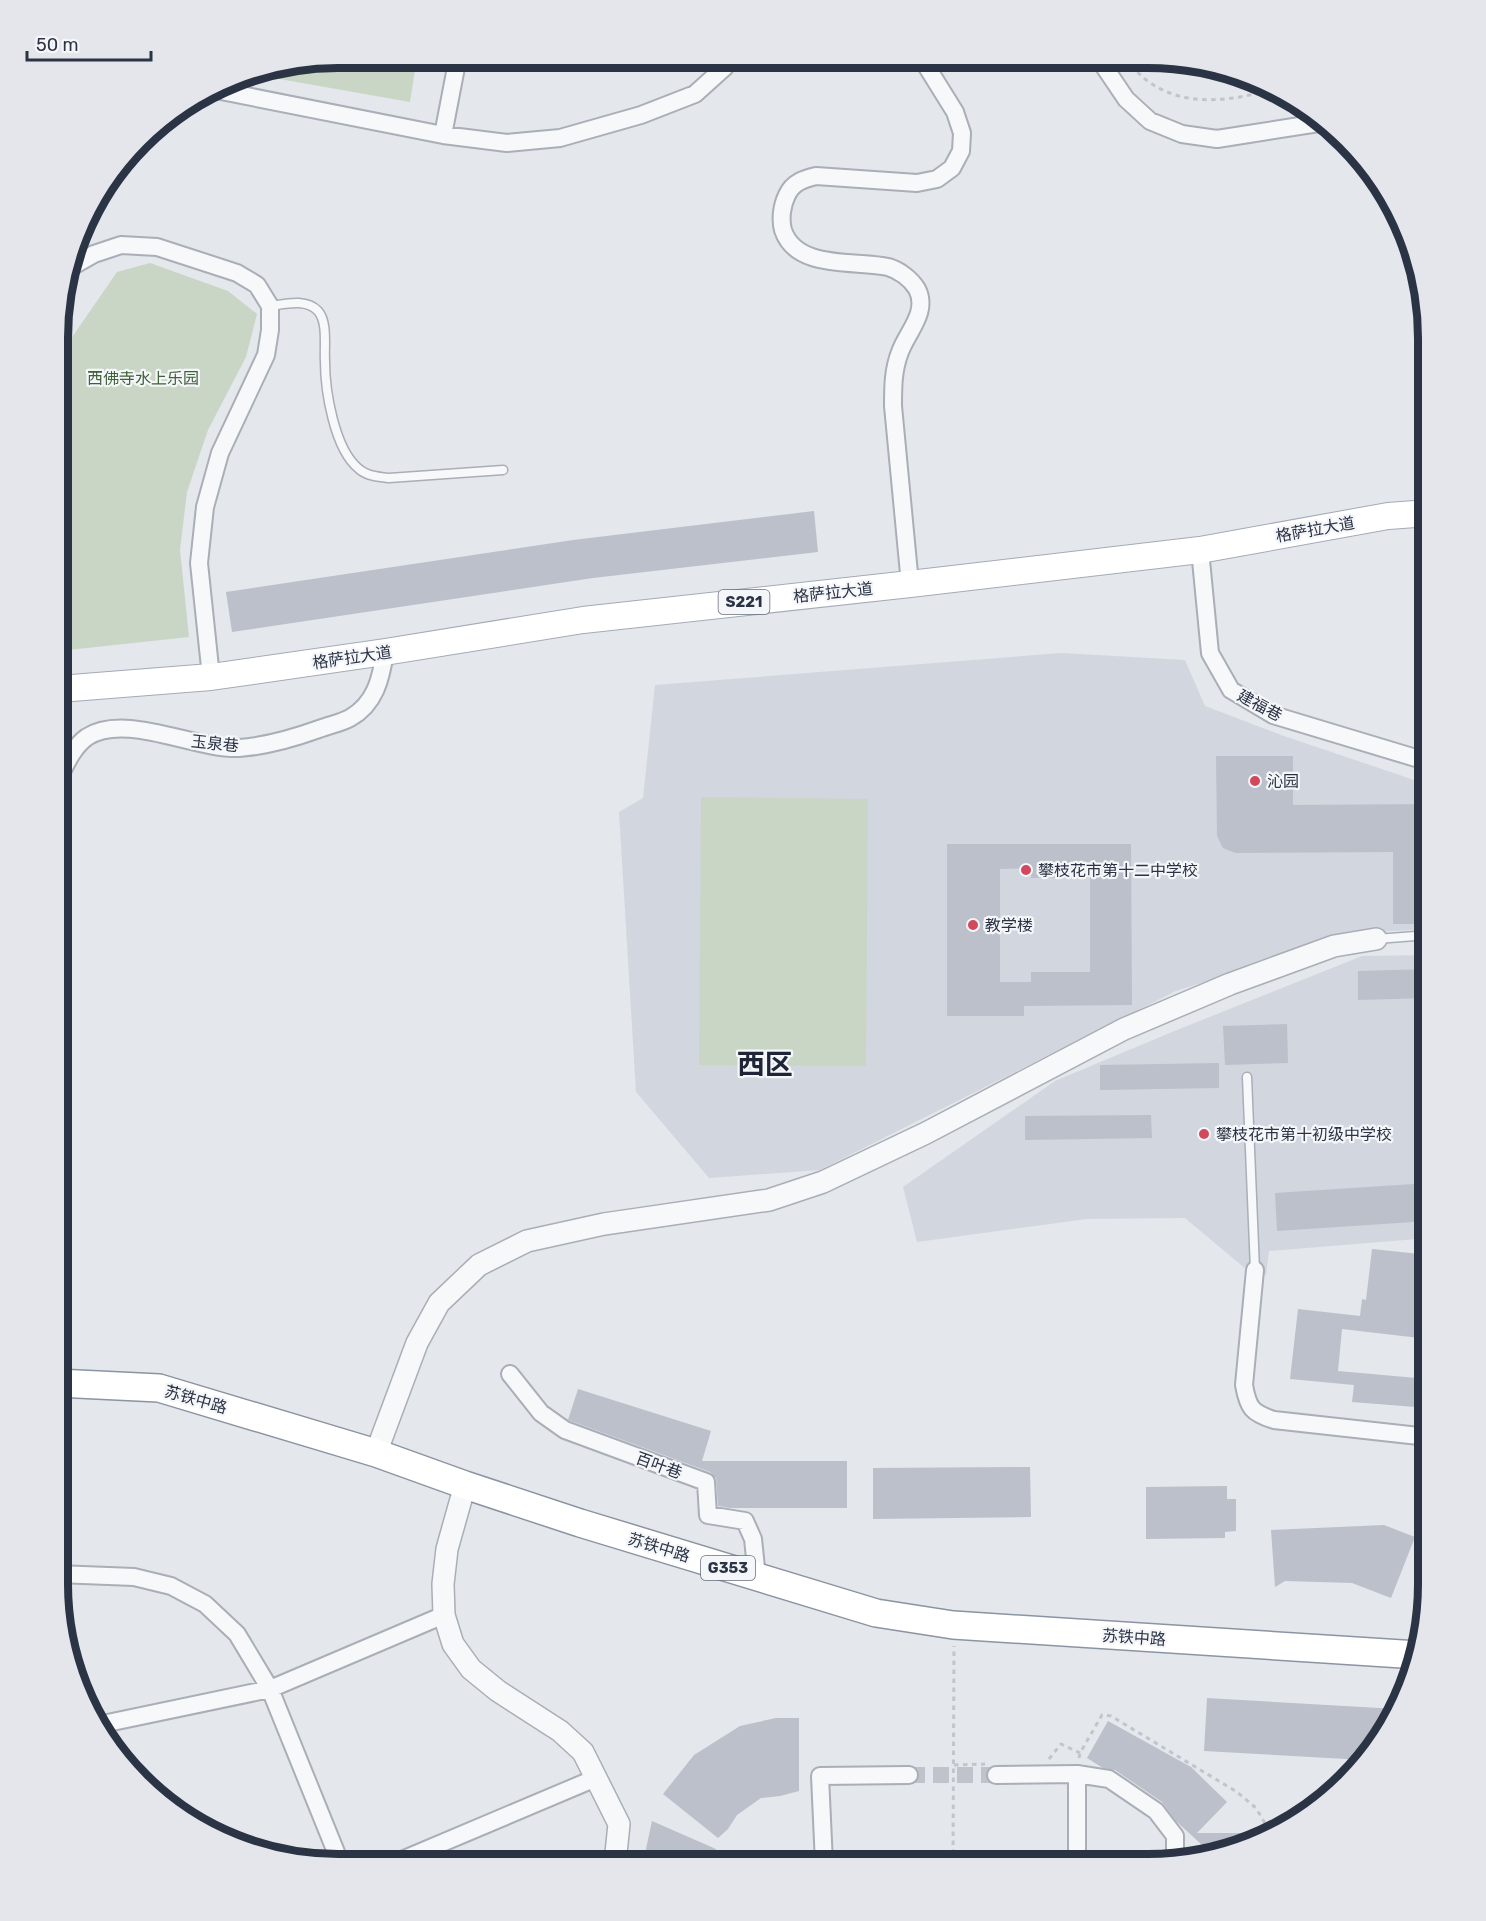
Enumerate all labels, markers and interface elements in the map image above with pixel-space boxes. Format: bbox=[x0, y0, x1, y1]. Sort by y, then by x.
scale bar bbox=[27, 24, 152, 62]
text: 50 m bbox=[36, 34, 79, 56]
park label: 西佛寺水上乐园 bbox=[87, 369, 199, 388]
street label: 格萨拉大道 bbox=[1274, 513, 1356, 546]
street label: 格萨拉大道 bbox=[792, 579, 874, 606]
road number: S221 bbox=[718, 590, 770, 614]
street label: 格萨拉大道 bbox=[311, 643, 393, 672]
street label: 建福巷 bbox=[1234, 686, 1285, 725]
street label: 玉泉巷 bbox=[190, 732, 240, 755]
place label: 沁园 bbox=[1267, 772, 1299, 791]
marker: 沁园 bbox=[1248, 774, 1262, 788]
place label: 攀枝花市第十二中学校 bbox=[1038, 861, 1198, 880]
marker: 攀枝花市第十二中学校 bbox=[1019, 863, 1033, 877]
place label: 教学楼 bbox=[985, 916, 1033, 935]
marker: 教学楼 bbox=[966, 918, 980, 932]
district label: 西区 bbox=[737, 1048, 793, 1081]
place label: 攀枝花市第十初级中学校 bbox=[1216, 1125, 1392, 1144]
marker: 攀枝花市第十初级中学校 bbox=[1197, 1127, 1211, 1141]
street label: 苏铁中路 bbox=[162, 1382, 229, 1417]
street label: 百叶巷 bbox=[633, 1448, 685, 1483]
street label: 苏铁中路 bbox=[625, 1529, 692, 1566]
road number: G353 bbox=[701, 1556, 755, 1580]
street label: 苏铁中路 bbox=[1101, 1626, 1167, 1649]

